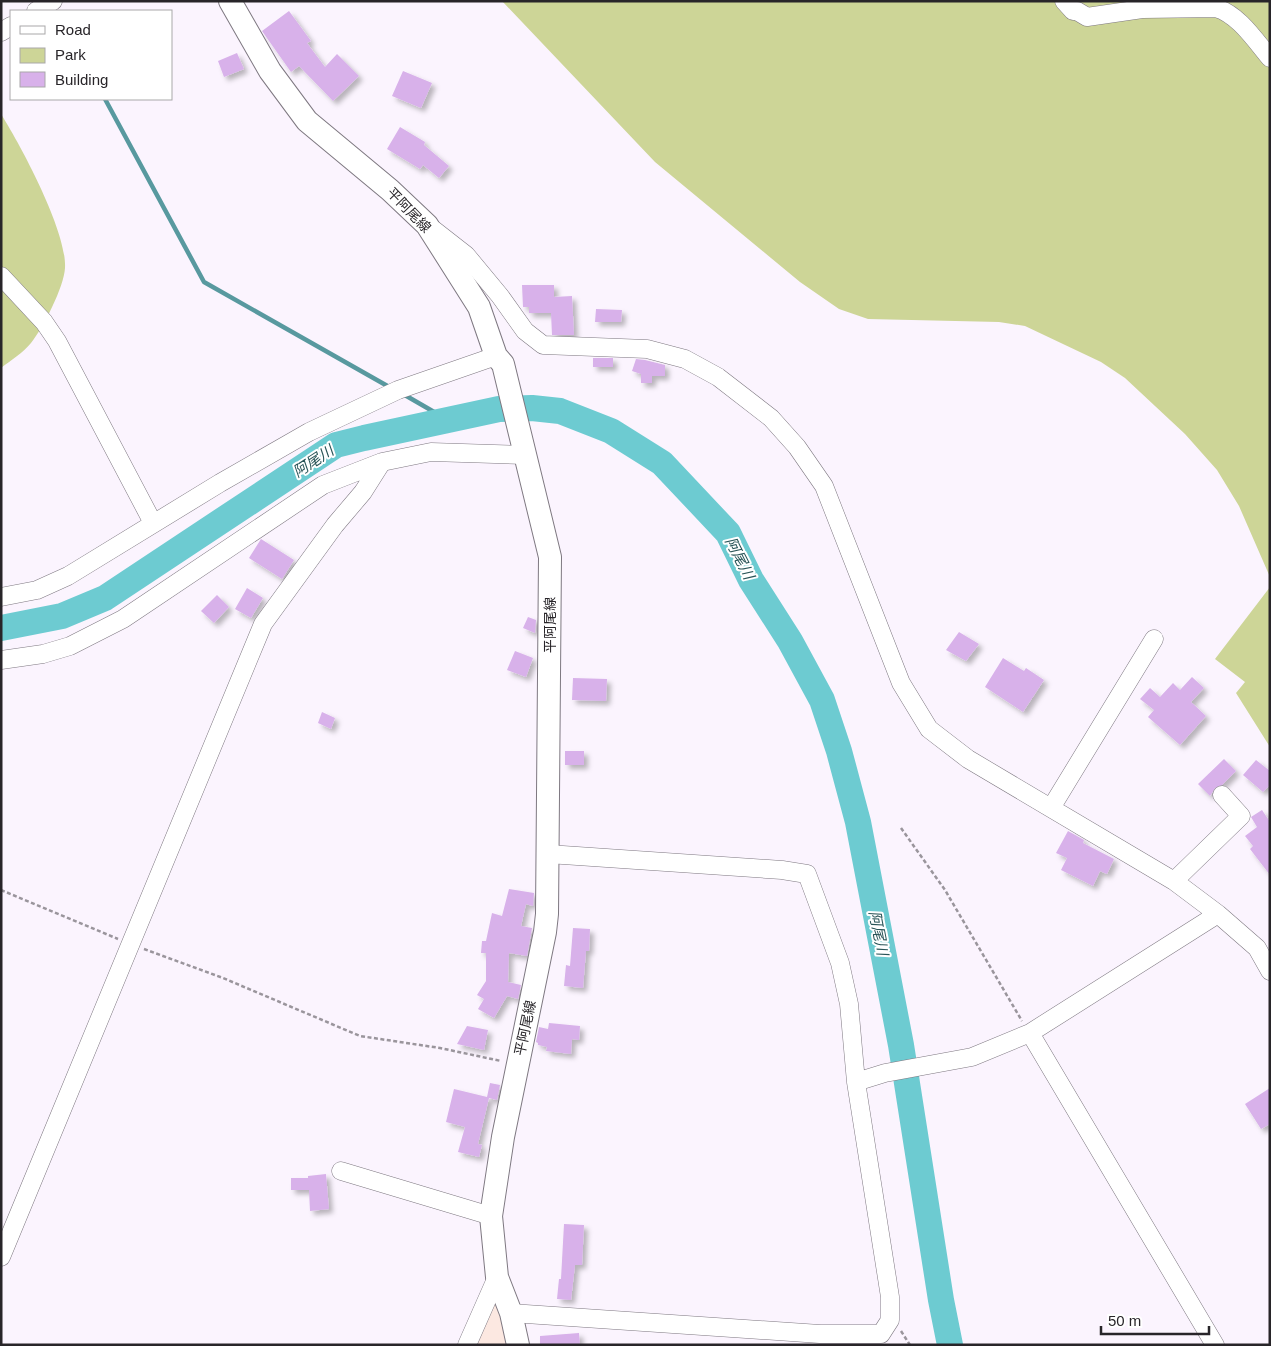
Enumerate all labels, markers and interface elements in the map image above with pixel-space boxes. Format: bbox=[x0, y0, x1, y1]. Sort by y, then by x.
legend bbox=[10, 10, 172, 100]
text: Road bbox=[55, 21, 91, 38]
text: Park bbox=[55, 46, 86, 63]
text: Building bbox=[55, 71, 108, 88]
street label: 平阿尾線 bbox=[384, 184, 434, 236]
water label: 阿尾川 bbox=[289, 441, 338, 480]
water label: 阿尾川 bbox=[722, 534, 759, 584]
street label: 平阿尾線 bbox=[542, 597, 558, 653]
water label: 阿尾川 bbox=[866, 909, 892, 959]
street label: 平阿尾線 bbox=[511, 999, 539, 1057]
scale bar bbox=[1101, 1304, 1208, 1336]
text: 50 m bbox=[1108, 1312, 1141, 1329]

